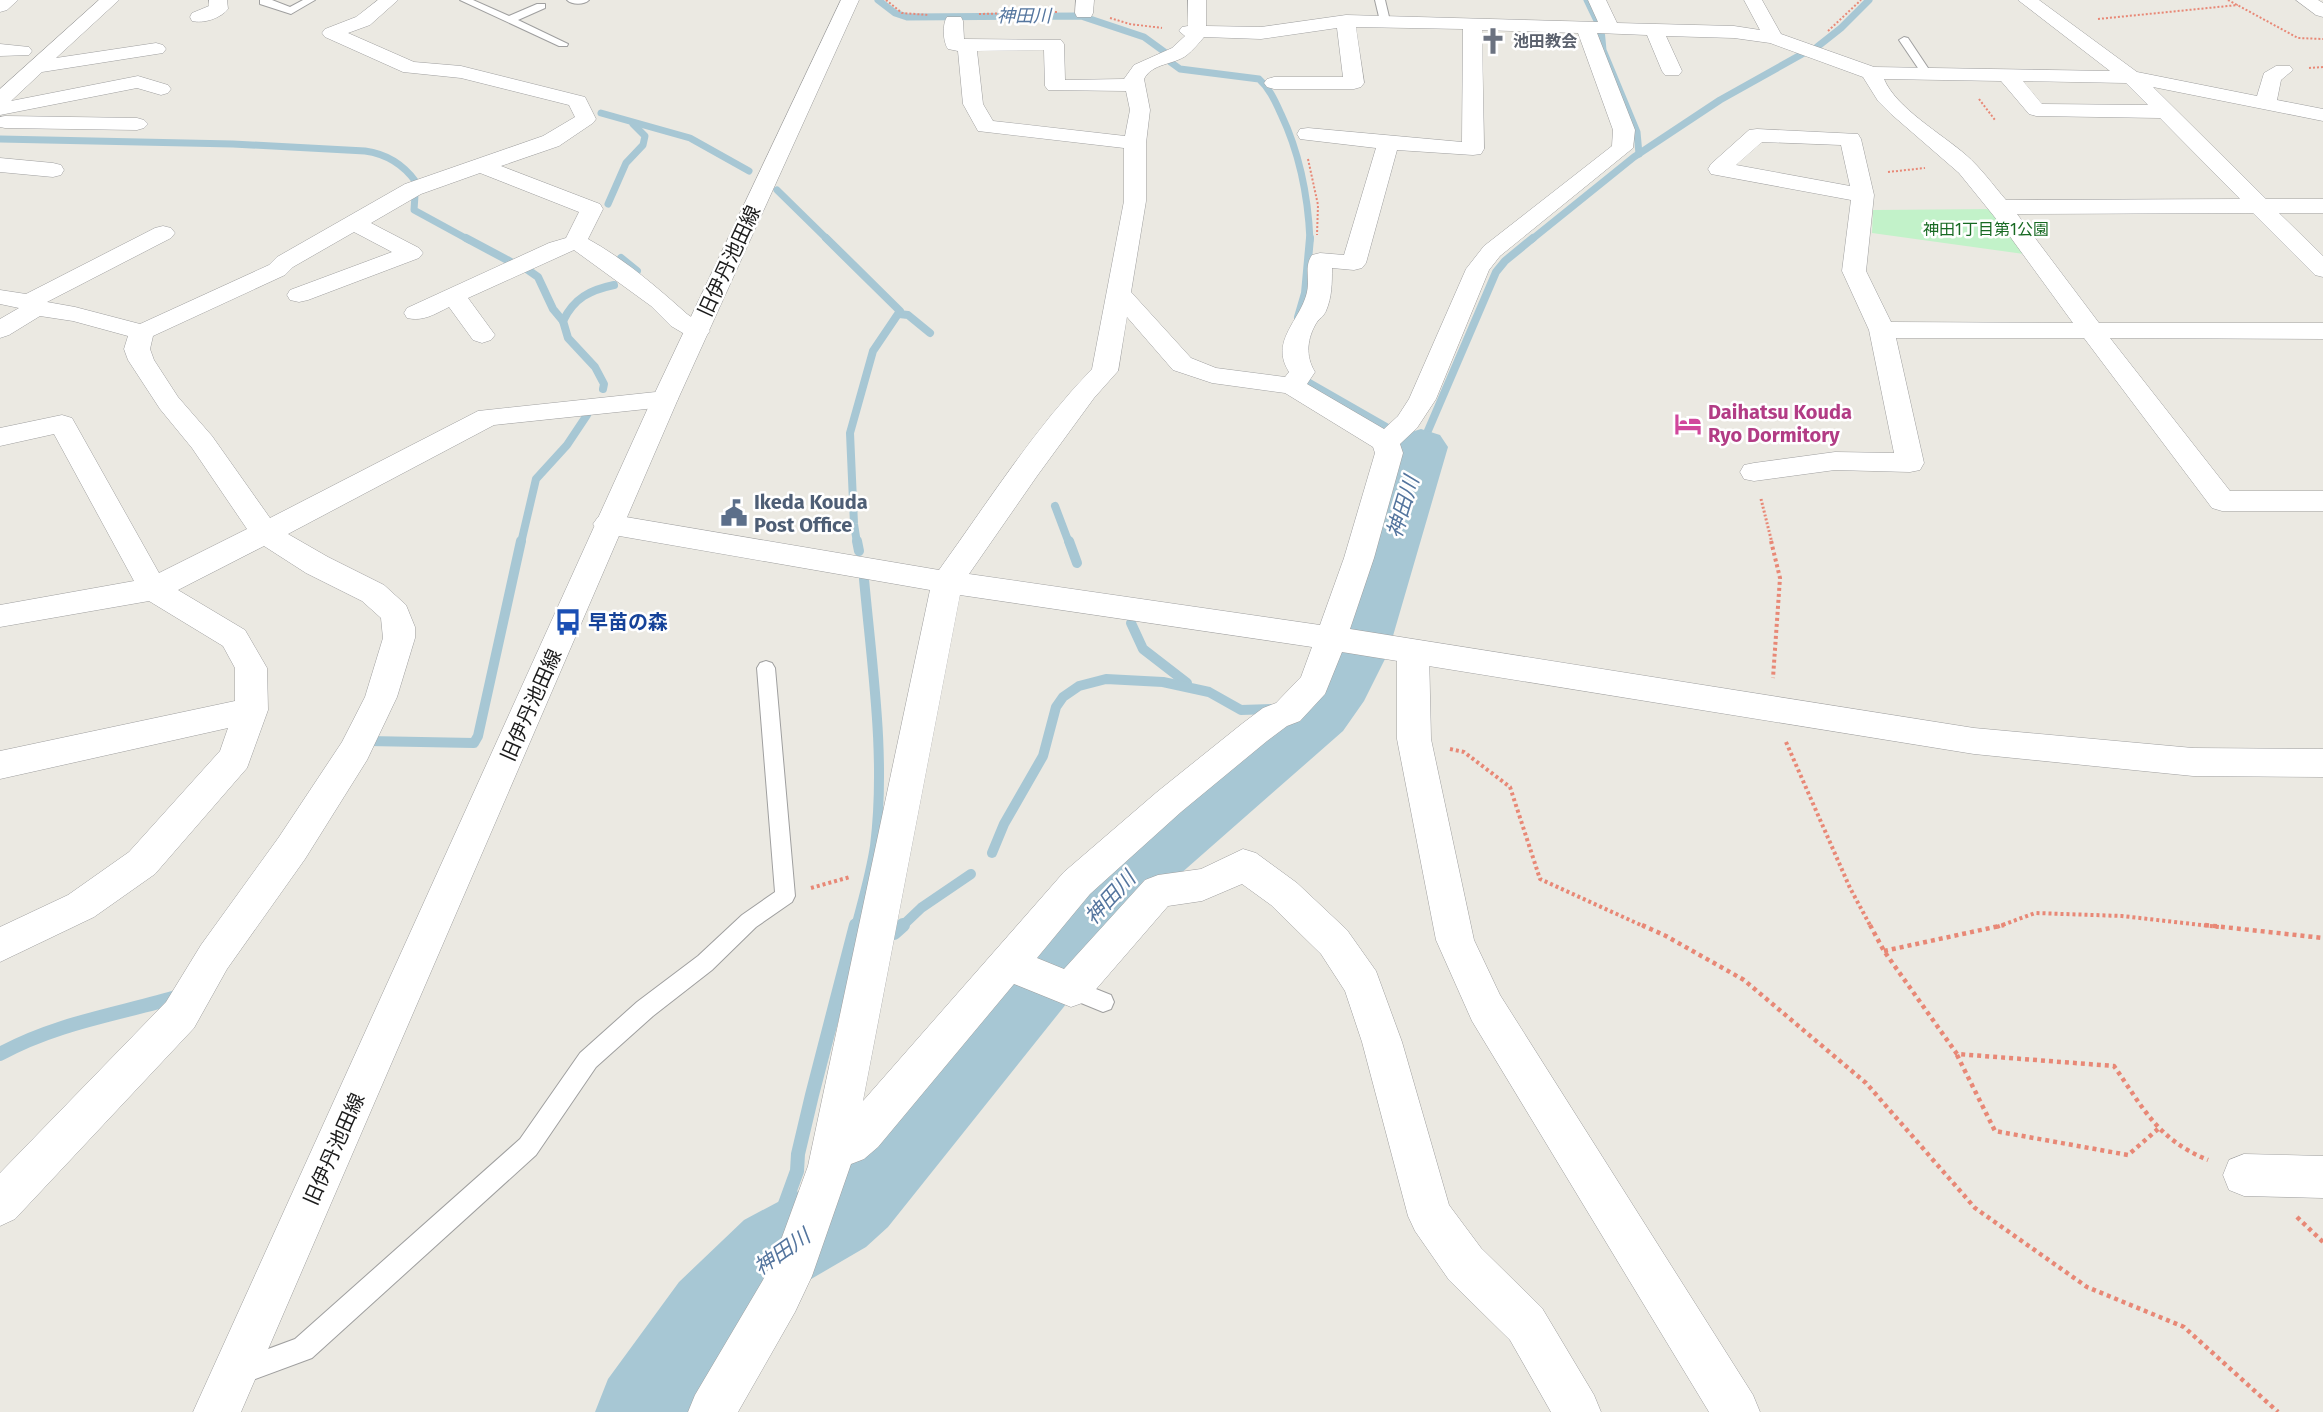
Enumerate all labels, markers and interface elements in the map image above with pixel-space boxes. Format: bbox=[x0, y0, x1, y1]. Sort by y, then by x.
water label: 神田川 bbox=[997, 5, 1053, 27]
church icon: 池田教会 bbox=[1478, 26, 1508, 56]
place label: 池田教会 bbox=[1513, 32, 1577, 51]
street label: 旧伊丹池田線 bbox=[693, 202, 765, 320]
park label: 神田1丁目第1公園 bbox=[1923, 220, 2049, 239]
place label: Daihatsu Kouda Ryo Dormitory bbox=[1708, 400, 1852, 447]
hotel icon: Daihatsu Kouda Ryo Dormitory bbox=[1673, 409, 1703, 439]
water label: 神田川 bbox=[1381, 471, 1425, 541]
place label: Ikeda Kouda Post Office bbox=[754, 490, 868, 537]
public building icon: Ikeda Kouda Post Office bbox=[719, 498, 749, 528]
bus stop icon: 早苗の森 bbox=[553, 607, 583, 637]
place label: 早苗の森 bbox=[588, 610, 668, 634]
street label: 旧伊丹池田線 bbox=[496, 645, 566, 765]
water label: 神田川 bbox=[1079, 865, 1142, 930]
street label: 旧伊丹池田線 bbox=[299, 1089, 369, 1209]
water label: 神田川 bbox=[749, 1222, 817, 1281]

